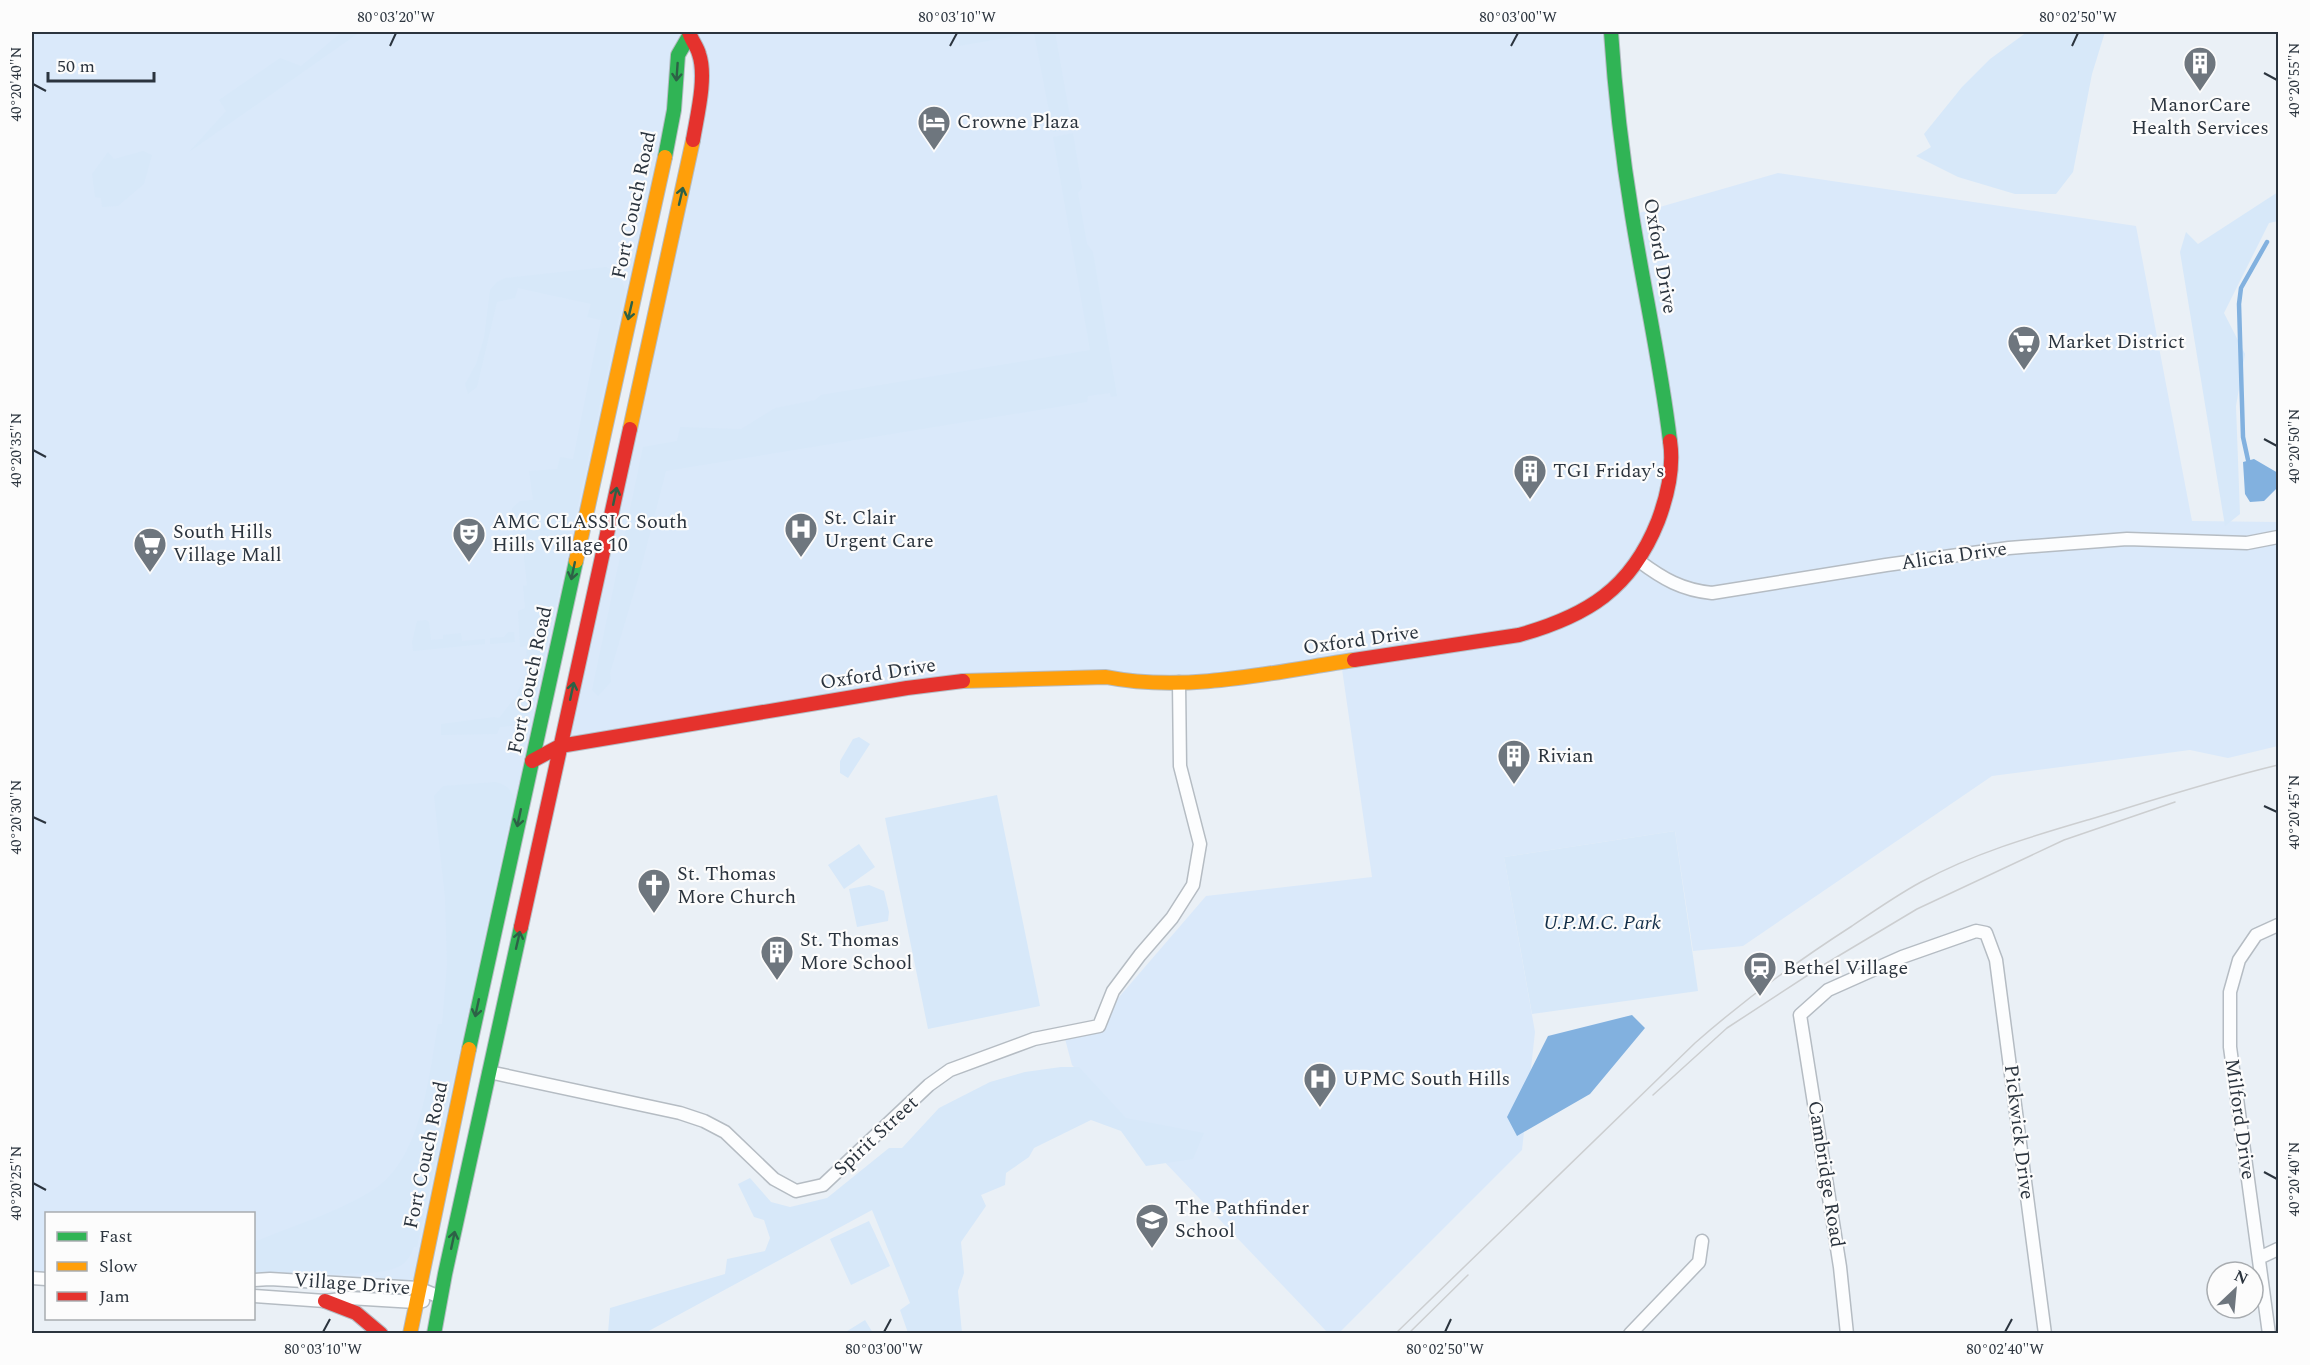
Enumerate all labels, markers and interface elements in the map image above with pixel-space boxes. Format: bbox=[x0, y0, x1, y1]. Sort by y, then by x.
text: 80°03'20"W bbox=[357, 6, 435, 29]
text: 80°03'10"W bbox=[918, 6, 996, 29]
text: 80°03'00"W bbox=[1479, 6, 1557, 29]
text: 80°02'50"W bbox=[2039, 6, 2117, 29]
text: 40°20'55"N bbox=[2283, 42, 2306, 118]
scale bar bbox=[48, 45, 154, 83]
building icon: ManorCare Health Services bbox=[2182, 45, 2218, 92]
text: 40°20'40"N bbox=[5, 46, 28, 122]
text: 50 m bbox=[57, 53, 95, 80]
one-way arrow bbox=[672, 61, 683, 81]
place label: ManorCare Health Services bbox=[2131, 90, 2269, 143]
hotel icon: Crowne Plaza bbox=[916, 104, 952, 151]
place label: Crowne Plaza bbox=[957, 107, 1079, 137]
street label: Fort Couch Road bbox=[604, 128, 664, 282]
one-way arrow bbox=[676, 187, 687, 206]
street label: Oxford Drive bbox=[1635, 196, 1685, 316]
one-way arrow bbox=[624, 301, 636, 320]
supermarket icon: Market District bbox=[2006, 324, 2042, 371]
place label: Market District bbox=[2047, 327, 2185, 357]
text: 40°20'50"N bbox=[2283, 408, 2306, 484]
text: 40°20'35"N bbox=[5, 412, 28, 488]
building icon: TGI Friday's bbox=[1512, 453, 1548, 500]
place label: TGI Friday's bbox=[1553, 456, 1665, 486]
one-way arrow bbox=[610, 487, 621, 506]
place label: St. Clair Urgent Care bbox=[824, 503, 934, 556]
place label: AMC CLASSIC South Hills Village 10 bbox=[492, 507, 688, 560]
hospital icon: St. Clair Urgent Care bbox=[783, 511, 819, 558]
theatre icon: AMC CLASSIC South Hills Village 10 bbox=[451, 516, 487, 563]
place label: South Hills Village Mall bbox=[173, 517, 282, 570]
supermarket icon: South Hills Village Mall bbox=[132, 526, 168, 573]
street label: Alicia Drive bbox=[1899, 534, 2009, 578]
one-way arrow bbox=[567, 561, 579, 580]
street label: Fort Couch Road bbox=[500, 603, 560, 757]
street label: Oxford Drive bbox=[1301, 617, 1421, 663]
street label: Oxford Drive bbox=[818, 650, 938, 698]
one-way arrow bbox=[567, 681, 578, 701]
building icon: Rivian bbox=[1496, 738, 1532, 785]
place label: Rivian bbox=[1537, 741, 1594, 771]
text: 40°20'45"N bbox=[2283, 774, 2306, 850]
text: 40°20'30"N bbox=[5, 779, 28, 855]
one-way arrow bbox=[513, 808, 525, 827]
place label: St. Thomas More Church bbox=[677, 859, 796, 912]
church icon: St. Thomas More Church bbox=[636, 867, 672, 914]
park label: U.P.M.C. Park bbox=[1543, 908, 1662, 938]
place label: St. Thomas More School bbox=[800, 925, 912, 978]
one-way arrow bbox=[513, 930, 524, 950]
building icon: St. Thomas More School bbox=[759, 934, 795, 981]
station icon: Bethel Village bbox=[1742, 950, 1778, 997]
place label: Bethel Village bbox=[1783, 953, 1908, 983]
one-way arrow bbox=[471, 998, 482, 1017]
street label: Milford Drive bbox=[2217, 1056, 2263, 1182]
hospital icon: UPMC South Hills bbox=[1302, 1061, 1338, 1108]
street label: Pickwick Drive bbox=[1996, 1063, 2042, 1201]
place label: UPMC South Hills bbox=[1343, 1064, 1510, 1094]
street label: Fort Couch Road bbox=[396, 1078, 456, 1232]
street label: Spirit Street bbox=[827, 1089, 925, 1183]
street label: Cambridge Road bbox=[1800, 1098, 1852, 1250]
text: 40°20'40"N bbox=[2283, 1141, 2306, 1217]
text: 40°20'25"N bbox=[5, 1145, 28, 1221]
place label: The Pathfinder School bbox=[1175, 1193, 1309, 1246]
school or university icon: The Pathfinder School bbox=[1134, 1202, 1170, 1249]
legend bbox=[45, 1212, 255, 1320]
text: Fast bbox=[99, 1223, 132, 1250]
one-way arrow bbox=[447, 1230, 459, 1249]
text: Slow bbox=[99, 1253, 138, 1280]
north arrow bbox=[2205, 1260, 2265, 1320]
text: N bbox=[2230, 1264, 2252, 1291]
street label: Village Drive bbox=[293, 1265, 411, 1303]
text: Jam bbox=[99, 1283, 130, 1310]
text: 80°03'10"W bbox=[284, 1338, 362, 1361]
text: 80°03'00"W bbox=[845, 1338, 923, 1361]
text: 80°02'50"W bbox=[1406, 1338, 1484, 1361]
text: 80°02'40"W bbox=[1966, 1338, 2044, 1361]

